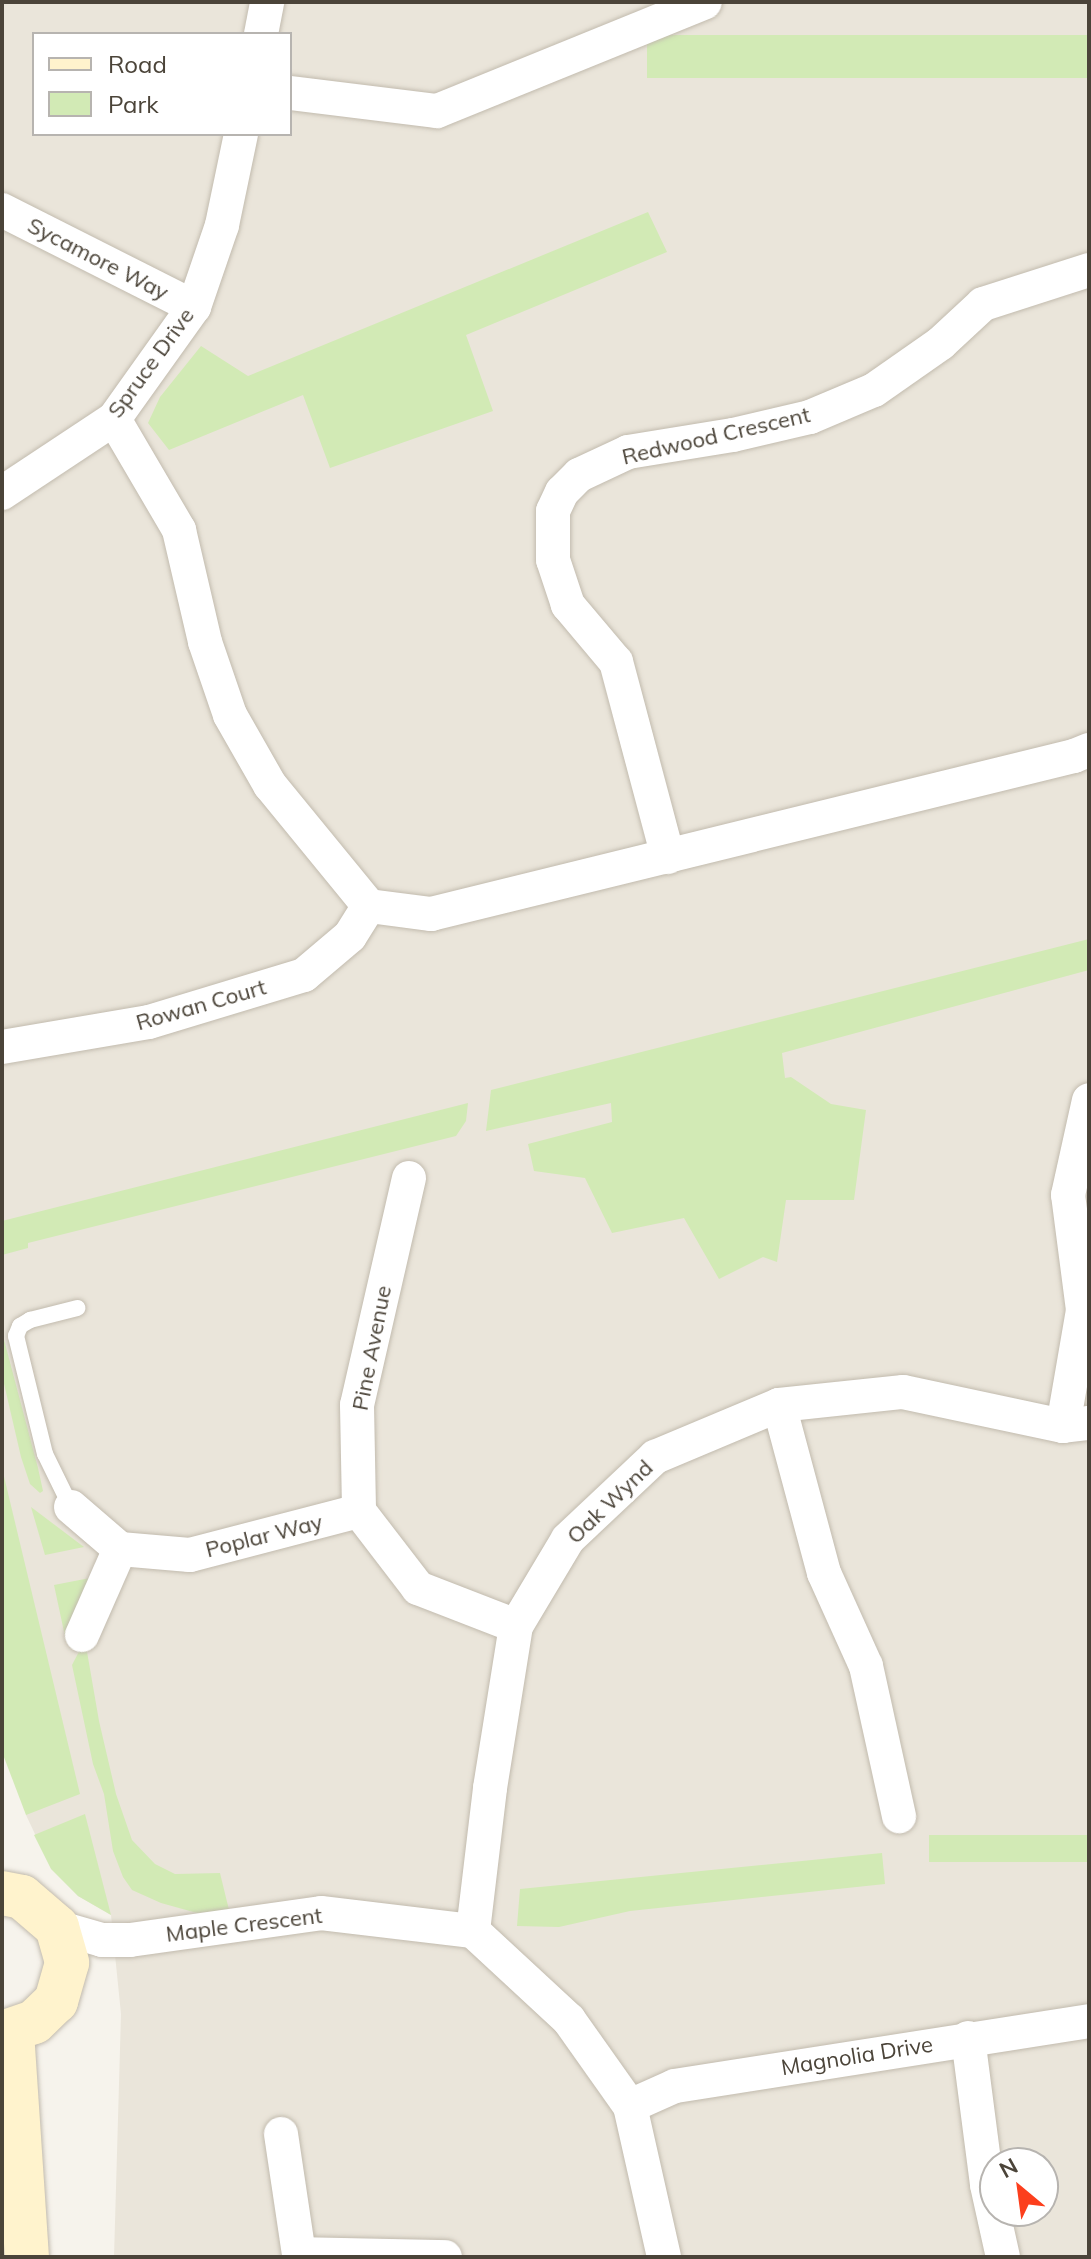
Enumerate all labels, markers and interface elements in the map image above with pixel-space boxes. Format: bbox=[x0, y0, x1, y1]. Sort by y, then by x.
legend bbox=[32, 32, 292, 136]
text: Road bbox=[108, 49, 167, 79]
text: Park bbox=[108, 89, 159, 119]
street label: Sycamore Way bbox=[23, 212, 173, 306]
street label: Spruce Drive bbox=[102, 303, 200, 423]
street label: Redwood Crescent bbox=[619, 402, 813, 470]
street label: Rowan Court bbox=[133, 974, 269, 1036]
street label: Pine Avenue bbox=[347, 1283, 397, 1413]
street label: Oak Wynd bbox=[562, 1455, 658, 1549]
street label: Poplar Way bbox=[203, 1509, 325, 1563]
street label: Maple Crescent bbox=[164, 1902, 324, 1948]
street label: Magnolia Drive bbox=[779, 2031, 935, 2081]
north arrow bbox=[979, 2147, 1059, 2227]
text: N bbox=[994, 2151, 1022, 2184]

